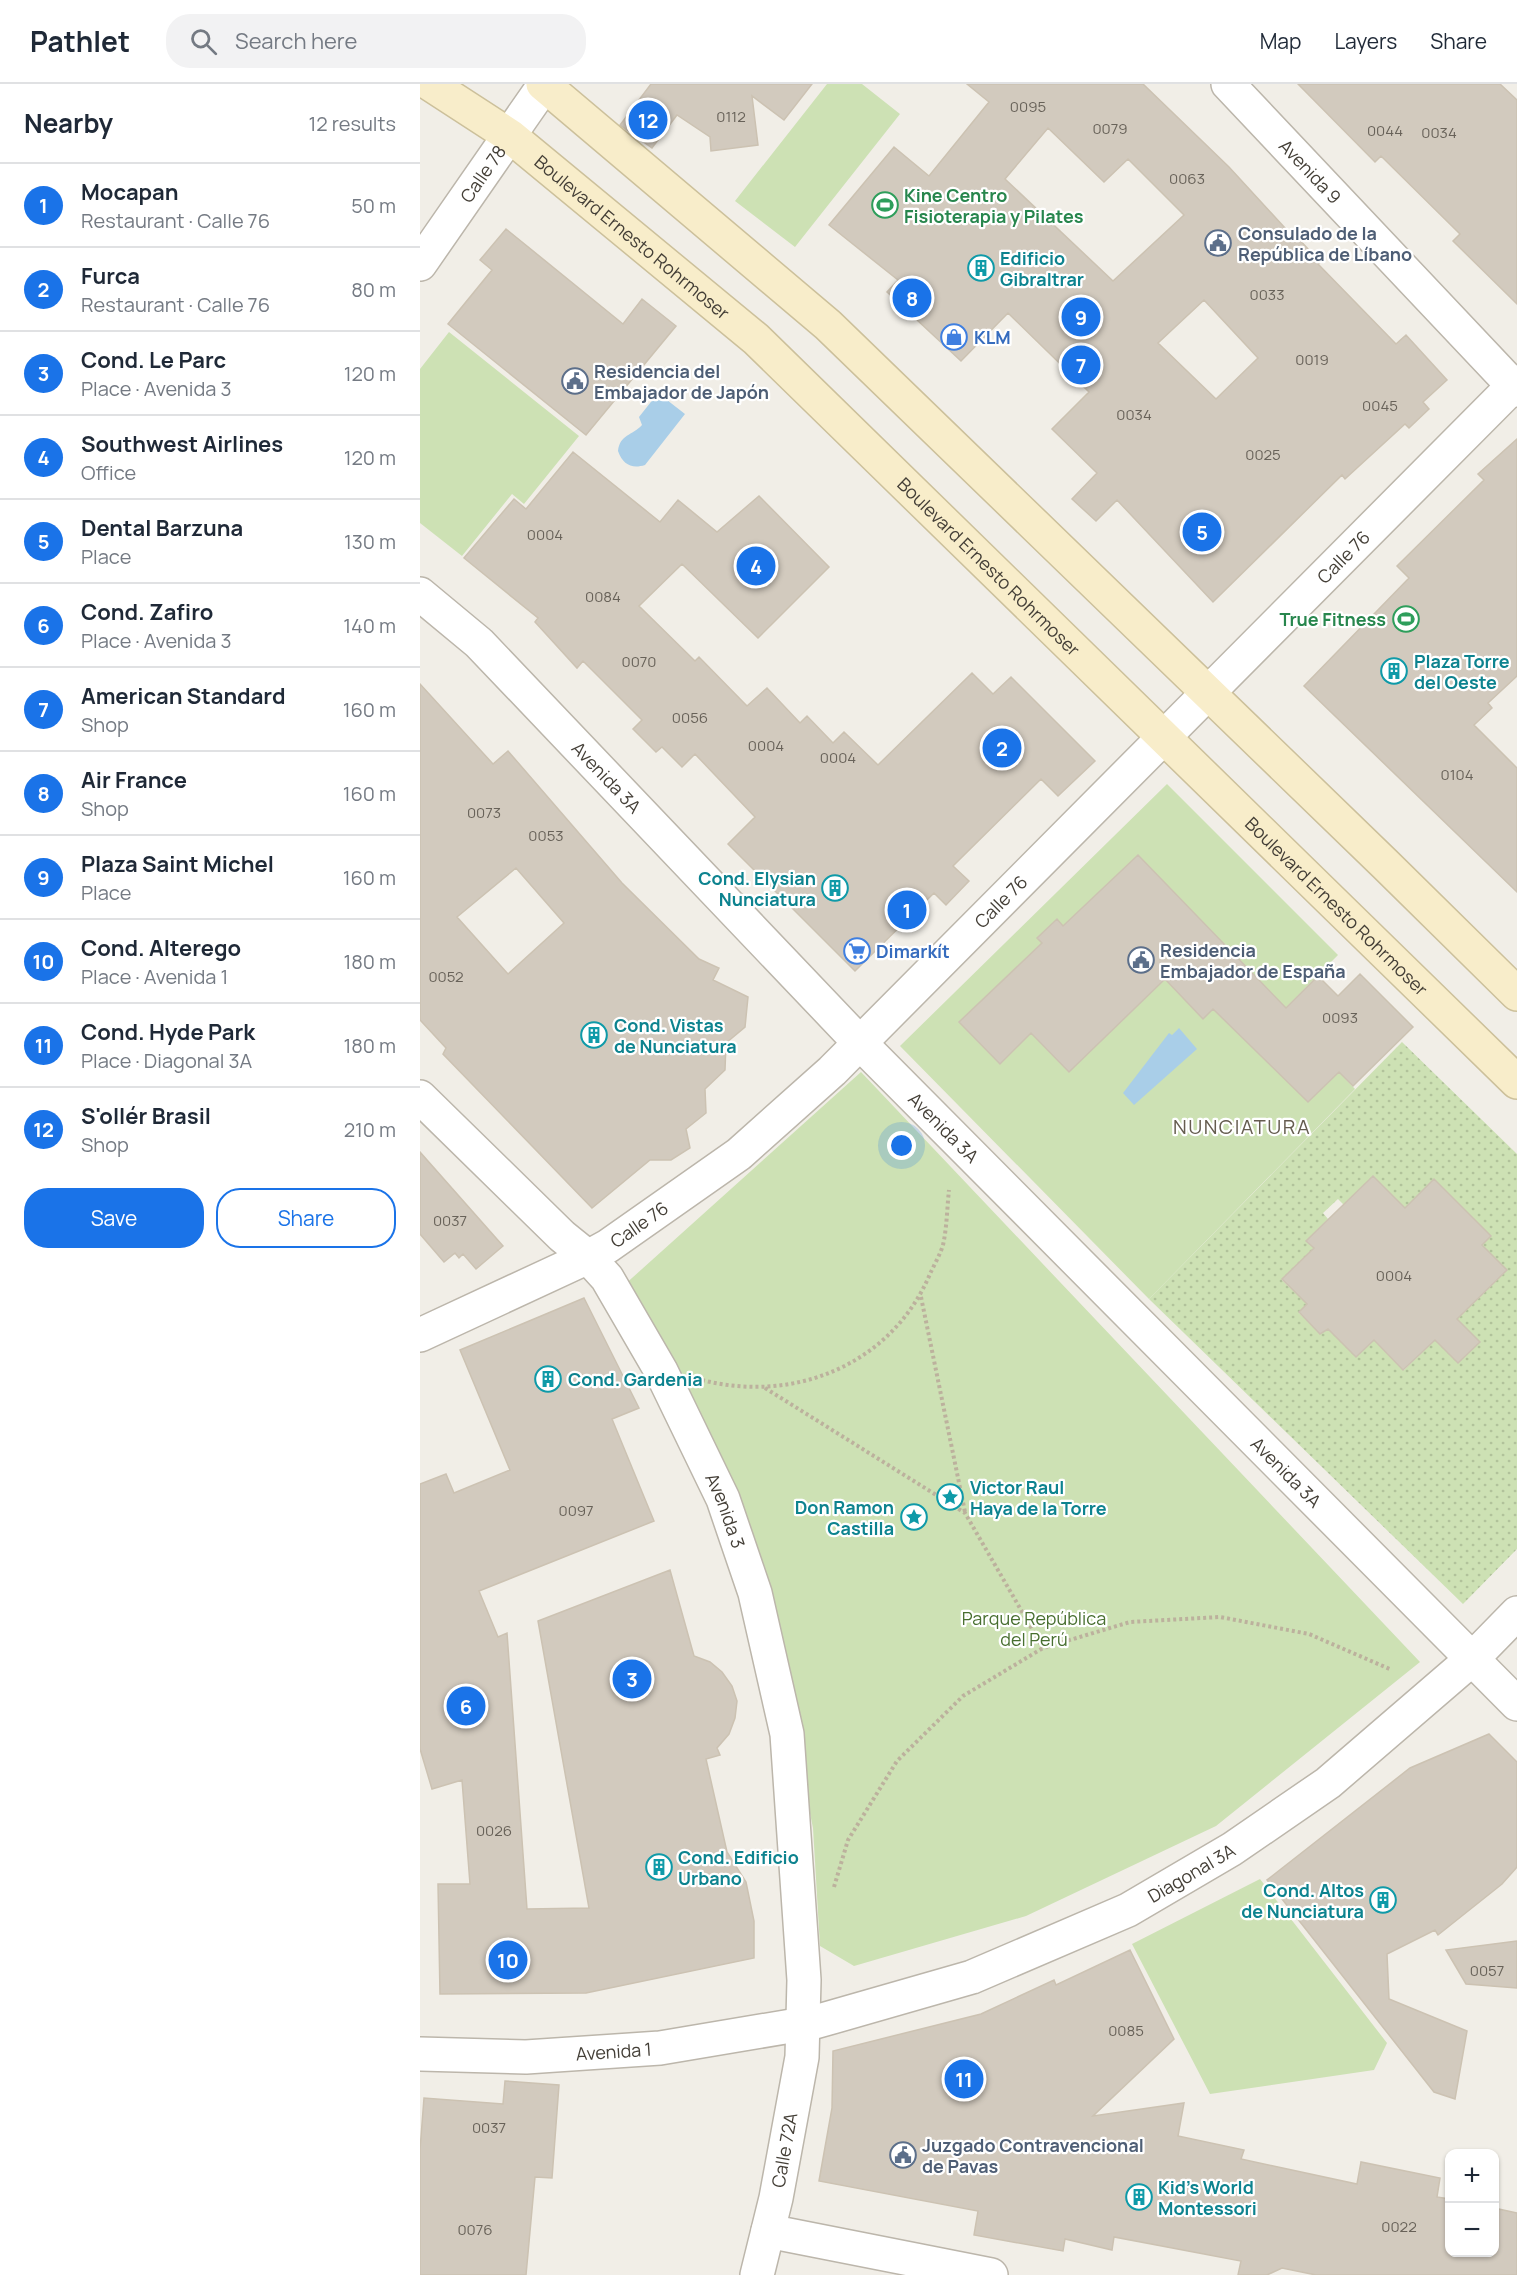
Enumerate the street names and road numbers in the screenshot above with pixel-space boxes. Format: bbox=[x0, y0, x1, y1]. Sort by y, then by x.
street label: Avenida 9 bbox=[1274, 134, 1347, 209]
street label: Calle 78 bbox=[454, 140, 511, 207]
street label: Boulevard Ernesto Rohrmoser bbox=[530, 149, 735, 325]
street label: Boulevard Ernesto Rohrmoser bbox=[893, 472, 1086, 661]
street label: Calle 76 bbox=[1312, 525, 1375, 588]
street label: Avenida 3A bbox=[567, 736, 647, 819]
street label: Boulevard Ernesto Rohrmoser bbox=[1240, 812, 1433, 1001]
street label: Calle 76 bbox=[969, 870, 1032, 933]
street label: Avenida 3A bbox=[903, 1087, 985, 1168]
street label: Calle 76 bbox=[605, 1196, 673, 1253]
street label: Avenida 3A bbox=[1246, 1432, 1327, 1513]
street label: Avenida 3 bbox=[700, 1469, 751, 1551]
street label: Diagonal 3A bbox=[1143, 1838, 1240, 1908]
street label: Avenida 1 bbox=[575, 2037, 652, 2066]
street label: Calle 72A bbox=[766, 2110, 802, 2189]

